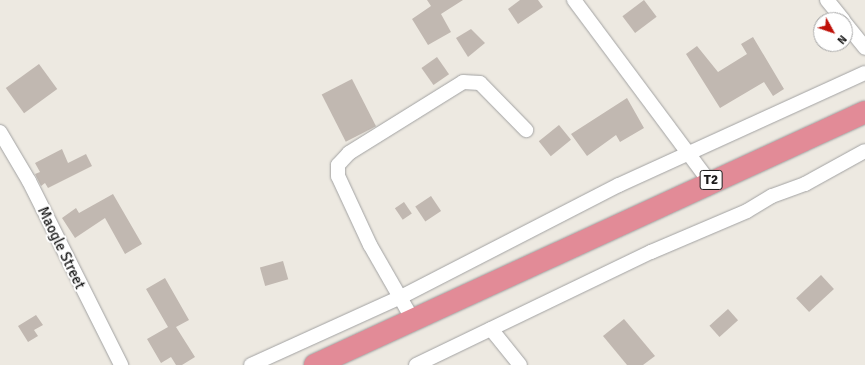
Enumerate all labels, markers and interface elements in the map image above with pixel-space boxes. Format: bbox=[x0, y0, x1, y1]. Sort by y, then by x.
north arrow bbox=[813, 12, 853, 52]
text: N bbox=[834, 32, 849, 47]
road number: T2 bbox=[699, 168, 723, 192]
street label: Maogle Street bbox=[33, 204, 89, 292]

